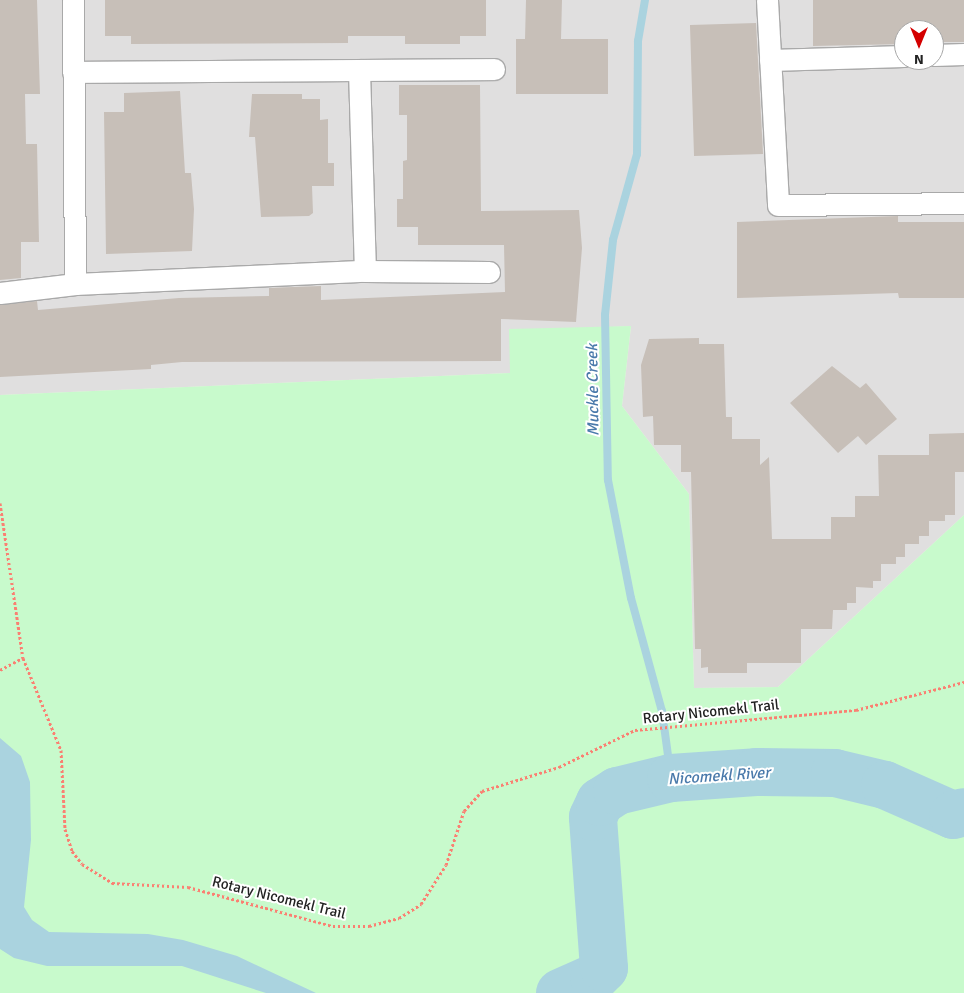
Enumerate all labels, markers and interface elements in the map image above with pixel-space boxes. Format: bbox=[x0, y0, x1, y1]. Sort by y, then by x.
north arrow bbox=[894, 20, 944, 70]
text: N bbox=[914, 51, 924, 68]
water label: Muckle Creek bbox=[583, 344, 603, 436]
street label: Rotary Nicomekl Trail bbox=[642, 696, 780, 728]
water label: Nicomekl River bbox=[667, 763, 771, 789]
street label: Rotary Nicomekl Trail bbox=[210, 873, 348, 923]

